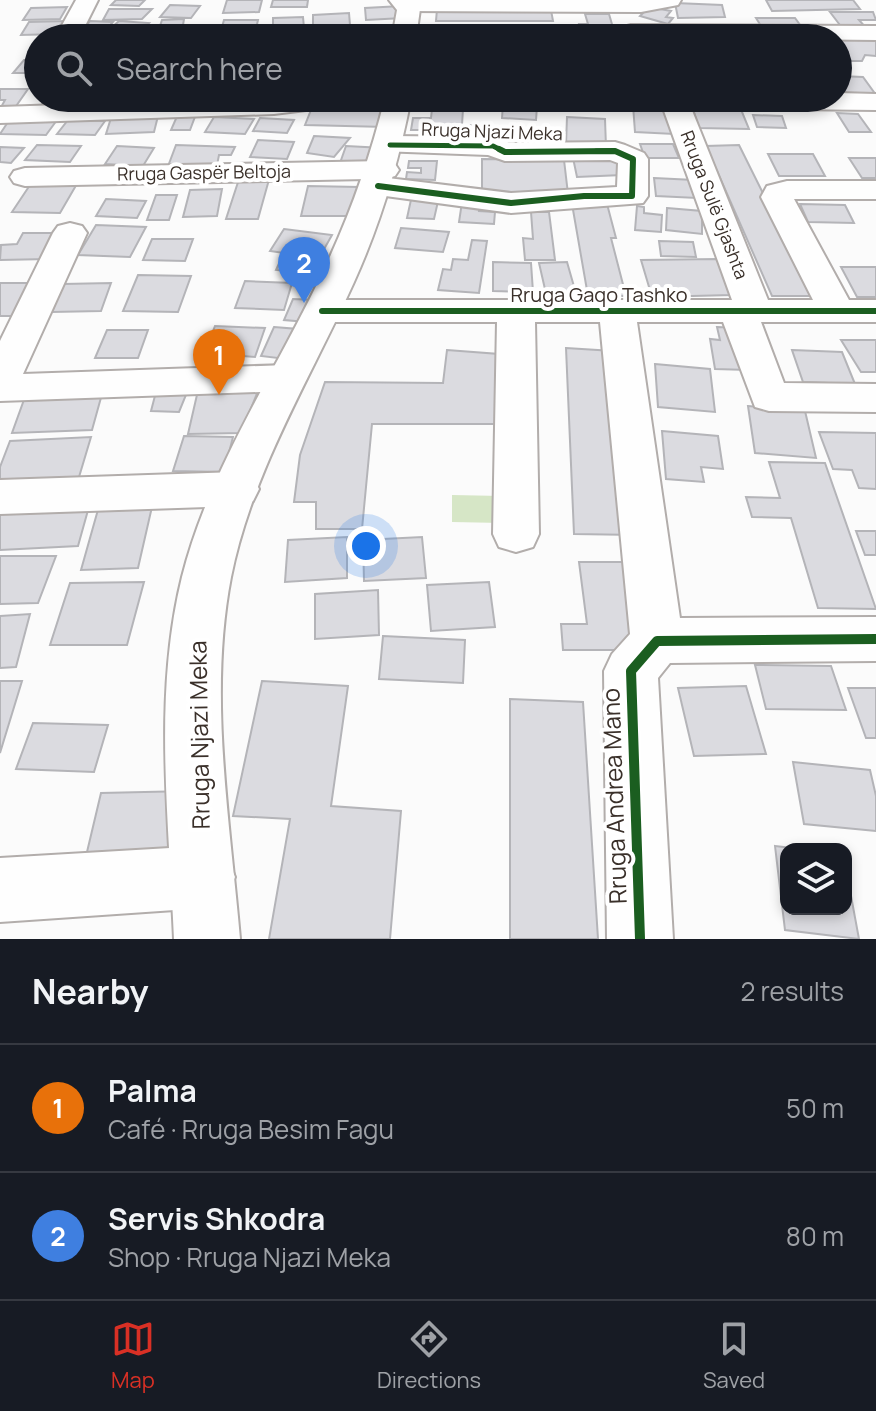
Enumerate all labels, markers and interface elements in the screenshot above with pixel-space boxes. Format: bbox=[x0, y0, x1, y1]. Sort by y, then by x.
search box bbox=[24, 24, 852, 112]
icon: search bbox=[52, 46, 96, 90]
text: Search here bbox=[116, 48, 283, 89]
street label: Rruga Njazi Meka bbox=[421, 117, 563, 145]
street label: Rruga Sulë Gjashta bbox=[676, 127, 754, 282]
street label: Rruga Gaspër Beltoja bbox=[117, 158, 291, 186]
pin: 2 bbox=[278, 237, 330, 303]
street label: Rruga Gaqo Tashko bbox=[510, 281, 688, 308]
pin: 1 bbox=[193, 329, 245, 395]
your location bbox=[346, 526, 386, 566]
street label: Rruga Njazi Meka bbox=[180, 640, 217, 830]
street label: Rruga Andrea Mano bbox=[593, 687, 634, 905]
map controls bbox=[780, 843, 852, 915]
button: layers bbox=[780, 843, 852, 915]
text: Nearby bbox=[32, 968, 148, 1014]
text: 2 results bbox=[740, 973, 844, 1009]
text: Palma bbox=[108, 1070, 197, 1111]
text: 1 bbox=[52, 1090, 64, 1126]
text: 50 m bbox=[786, 1090, 844, 1126]
text: Café · Rruga Besim Fagu bbox=[108, 1111, 394, 1147]
text: Servis Shkodra bbox=[108, 1198, 325, 1239]
text: 2 bbox=[50, 1218, 66, 1254]
text: 80 m bbox=[786, 1218, 844, 1254]
text: Shop · Rruga Njazi Meka bbox=[108, 1239, 391, 1275]
tab: Map bbox=[111, 1317, 155, 1395]
tab: Directions bbox=[377, 1317, 481, 1395]
tab: Saved bbox=[703, 1317, 765, 1395]

